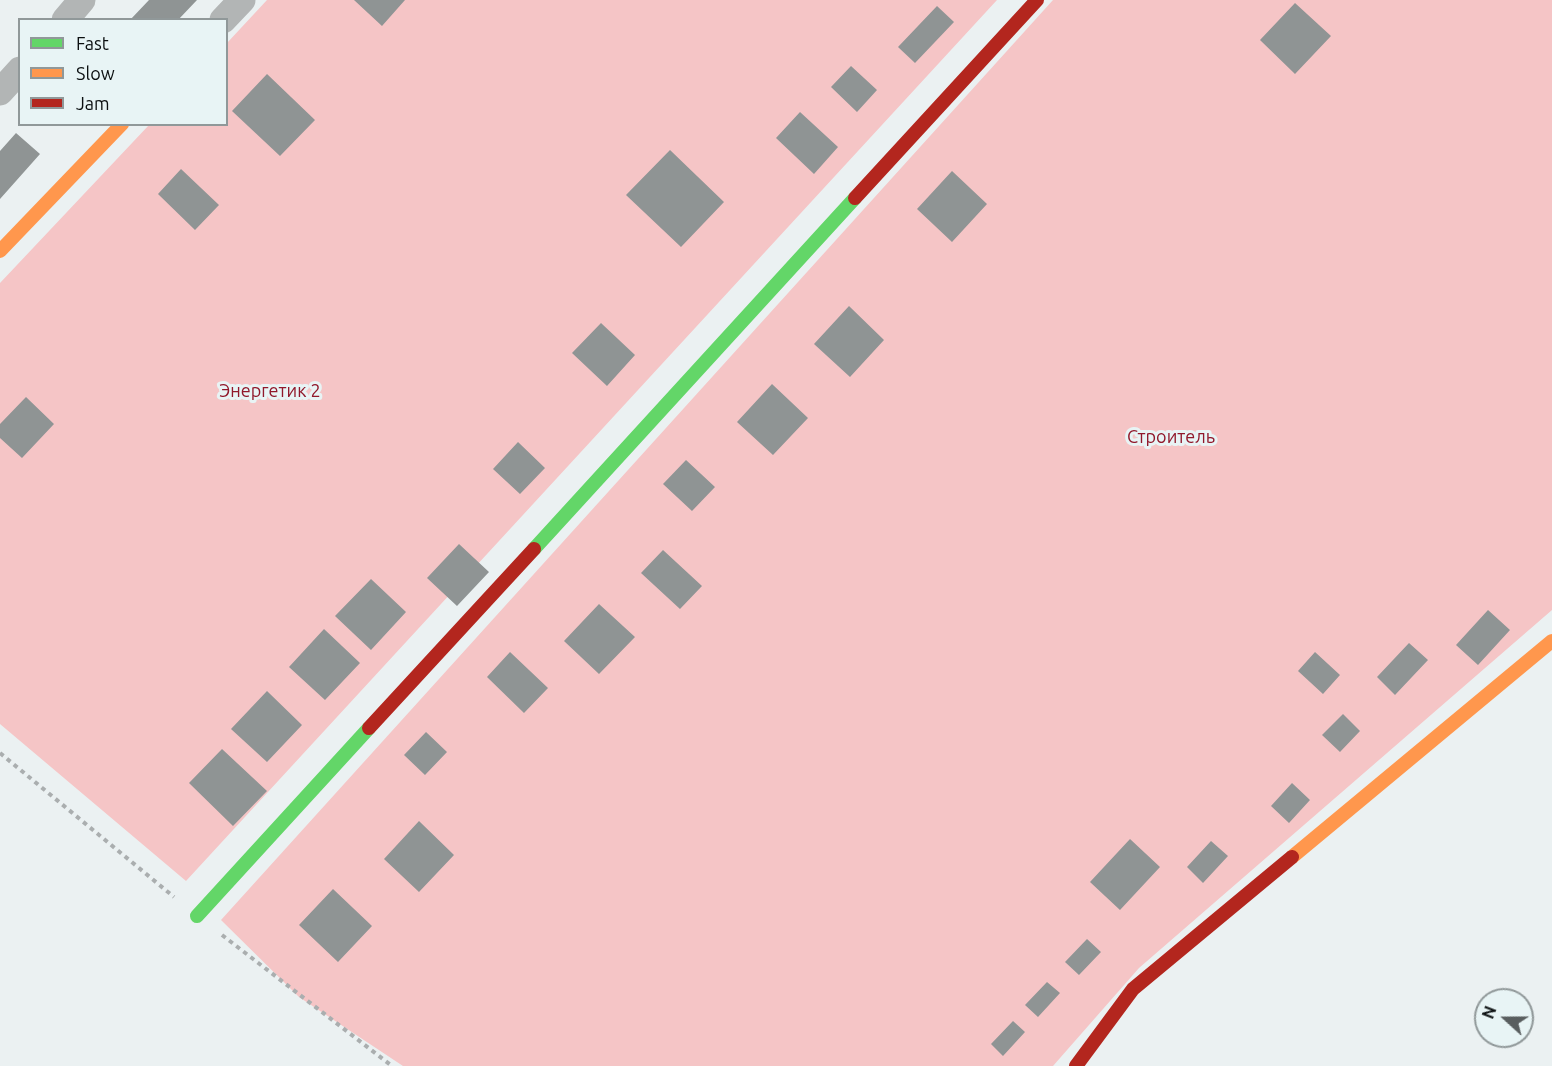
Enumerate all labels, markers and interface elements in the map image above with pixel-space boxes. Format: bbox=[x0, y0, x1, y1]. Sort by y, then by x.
legend bbox=[18, 18, 228, 126]
text: Fast bbox=[76, 33, 109, 53]
text: Slow bbox=[76, 63, 115, 83]
text: Jam bbox=[76, 93, 110, 113]
park label: Энергетик 2 bbox=[219, 380, 321, 402]
park label: Строитель bbox=[1127, 426, 1215, 448]
north arrow bbox=[1474, 988, 1534, 1048]
text: N bbox=[1479, 1003, 1500, 1021]

